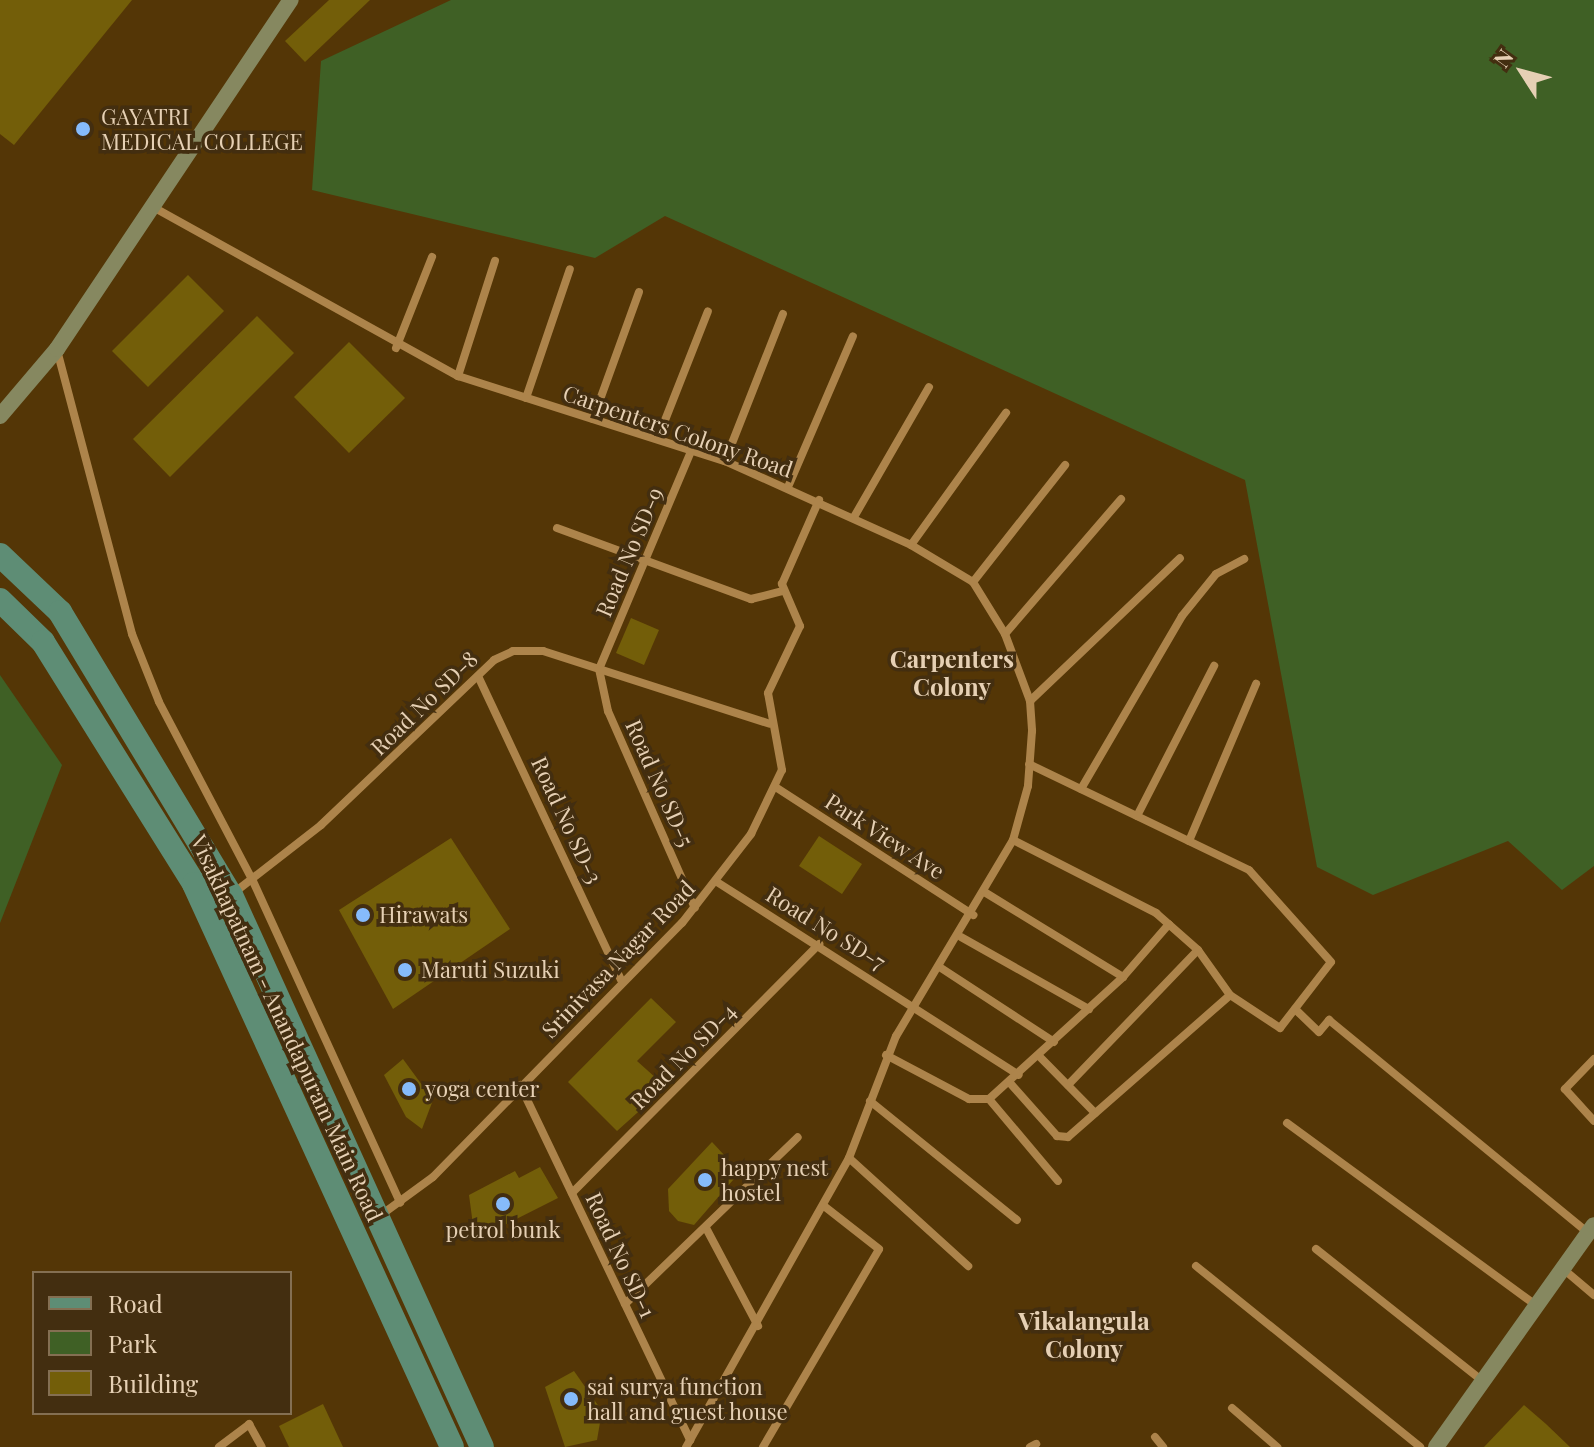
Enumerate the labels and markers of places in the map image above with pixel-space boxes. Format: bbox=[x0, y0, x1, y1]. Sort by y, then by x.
place label: GAYATRI MEDICAL COLLEGE bbox=[101, 103, 303, 154]
marker: GAYATRI MEDICAL COLLEGE bbox=[72, 118, 94, 140]
place label: Hirawats bbox=[379, 902, 468, 928]
marker: Hirawats bbox=[354, 906, 372, 924]
place label: Maruti Suzuki bbox=[421, 957, 560, 983]
marker: Maruti Suzuki bbox=[396, 961, 414, 979]
place label: yoga center bbox=[425, 1076, 539, 1102]
marker: yoga center bbox=[400, 1080, 418, 1098]
place label: happy nest hostel bbox=[721, 1154, 829, 1206]
marker: happy nest hostel bbox=[696, 1171, 714, 1189]
marker: petrol bunk bbox=[494, 1195, 512, 1213]
place label: petrol bunk bbox=[445, 1217, 561, 1243]
place label: sai surya function hall and guest house bbox=[587, 1373, 789, 1424]
marker: sai surya function hall and guest house bbox=[562, 1390, 580, 1408]

